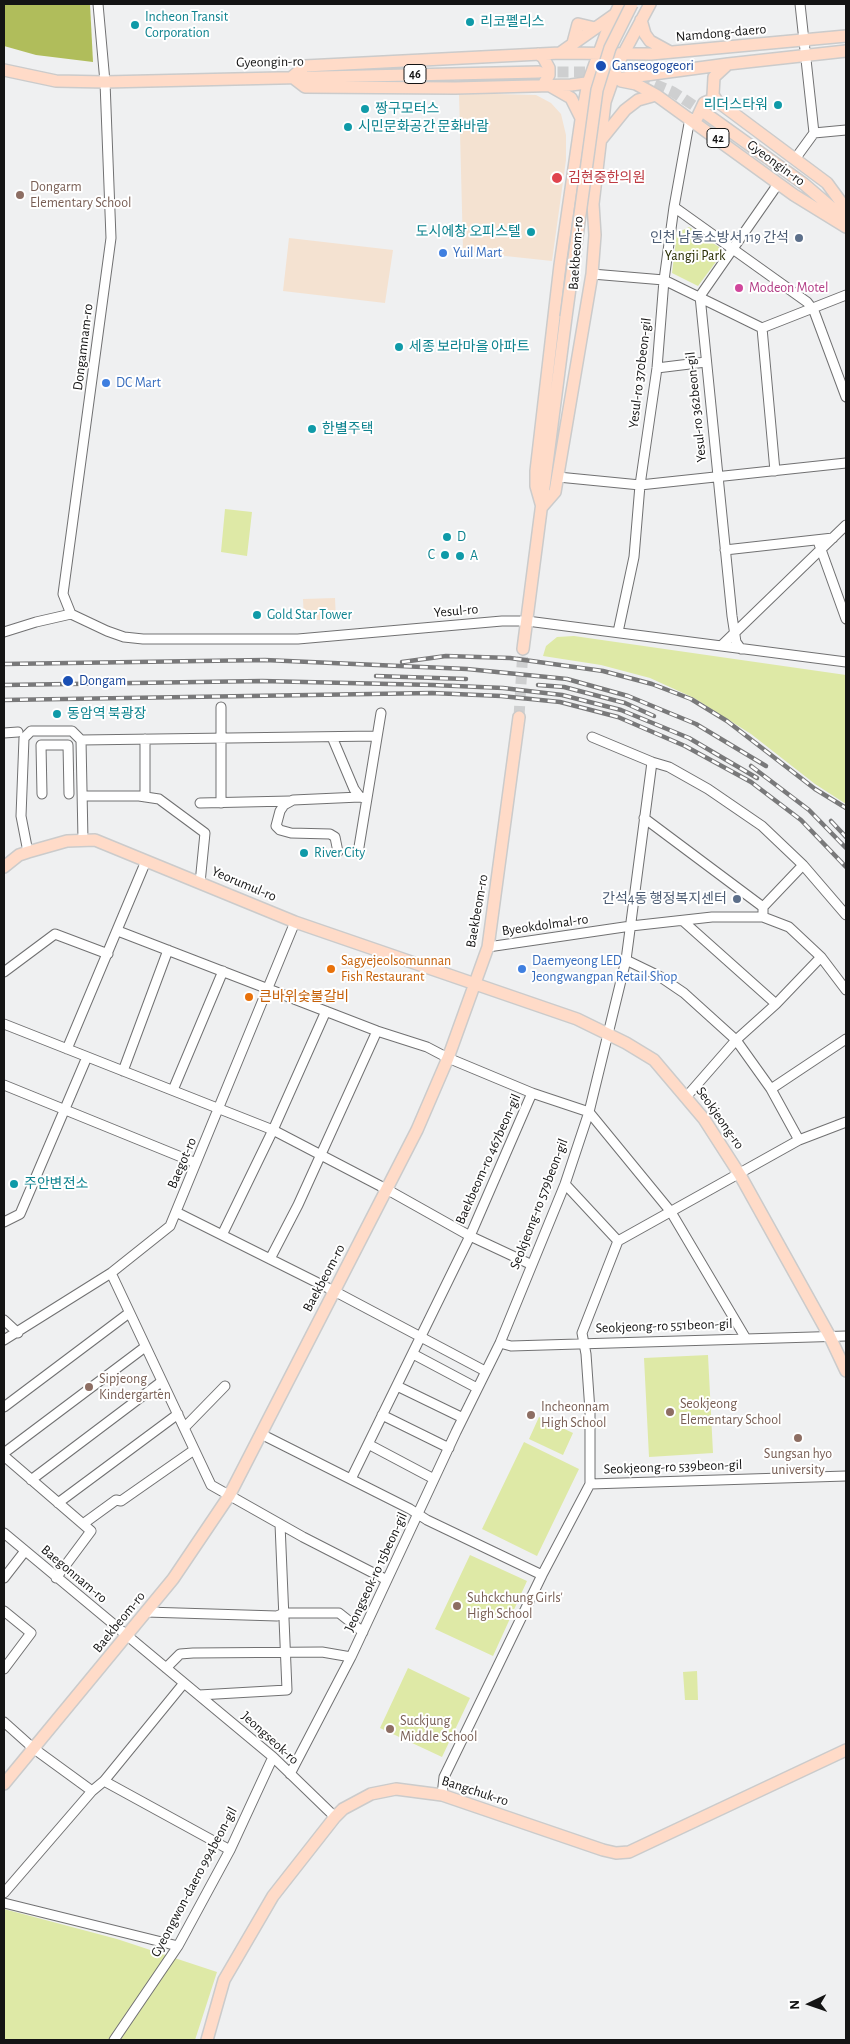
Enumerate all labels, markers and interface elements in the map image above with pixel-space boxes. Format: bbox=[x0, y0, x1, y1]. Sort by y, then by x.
place label: Incheon Transit Corporation bbox=[145, 9, 228, 41]
place label: 리코펠리스 bbox=[480, 14, 544, 30]
marker: 리코펠리스 bbox=[464, 16, 476, 28]
marker: Incheon Transit Corporation bbox=[129, 19, 141, 31]
street label: Namdong-daero bbox=[675, 21, 767, 45]
street label: Gyeongin-ro bbox=[236, 53, 304, 71]
place label: Ganseogogeori bbox=[612, 58, 694, 74]
marker: Ganseogogeori bbox=[594, 59, 608, 73]
road number: 46 bbox=[404, 64, 426, 84]
place label: 리더스타워 bbox=[704, 97, 768, 113]
marker: 리더스타워 bbox=[772, 99, 784, 111]
place label: 짱구모터스 bbox=[375, 101, 439, 117]
marker: 짱구모터스 bbox=[359, 103, 371, 115]
place label: 시민문화공간 문화바람 bbox=[358, 119, 489, 135]
marker: 시민문화공간 문화바람 bbox=[342, 121, 354, 133]
road number: 42 bbox=[707, 128, 729, 148]
street label: Gyeongin-ro bbox=[744, 136, 808, 190]
place label: 김현중한의원 bbox=[568, 170, 645, 186]
marker: 김현중한의원 bbox=[550, 171, 564, 185]
place label: Dongarm Elementary School bbox=[30, 179, 131, 212]
marker: Dongarm Elementary School bbox=[14, 189, 26, 201]
street label: Baekbeom-ro bbox=[565, 215, 587, 291]
place label: 도시에창 오피스텔 bbox=[416, 224, 521, 240]
marker: 도시에창 오피스텔 bbox=[525, 226, 537, 238]
place label: 인천 남동소방서 119 간석 bbox=[650, 230, 789, 246]
marker: 인천 남동소방서 119 간석 bbox=[793, 232, 805, 244]
place label: Yuil Mart bbox=[453, 245, 502, 261]
marker: Yuil Mart bbox=[437, 247, 449, 259]
park label: Yangji Park bbox=[665, 248, 725, 264]
place label: Modeon Motel bbox=[749, 280, 828, 296]
marker: Modeon Motel bbox=[733, 282, 745, 294]
street label: Dongamnam-ro bbox=[69, 303, 97, 391]
street label: Yesul-ro 370beon-gil bbox=[625, 317, 655, 429]
place label: 세종 보라마을 아파트 bbox=[409, 339, 530, 355]
marker: 세종 보라마을 아파트 bbox=[393, 341, 405, 353]
street label: Yesul-ro 362beon-gil bbox=[682, 351, 710, 463]
place label: DC Mart bbox=[116, 375, 161, 391]
marker: DC Mart bbox=[100, 377, 112, 389]
place label: 한별주택 bbox=[322, 421, 374, 437]
marker: 한별주택 bbox=[306, 423, 318, 435]
place label: D bbox=[457, 529, 466, 545]
marker: D bbox=[441, 531, 453, 543]
place label: C bbox=[428, 547, 435, 563]
place label: A bbox=[470, 548, 478, 564]
marker: C bbox=[439, 549, 451, 561]
marker: A bbox=[454, 550, 466, 562]
street label: Yesul-ro bbox=[433, 601, 479, 621]
place label: Gold Star Tower bbox=[267, 607, 352, 623]
marker: Gold Star Tower bbox=[251, 609, 263, 621]
place label: Dongam bbox=[79, 673, 126, 689]
marker: Dongam bbox=[61, 674, 75, 688]
place label: 동암역 북광장 bbox=[67, 706, 147, 722]
marker: 동암역 북광장 bbox=[51, 708, 63, 720]
place label: River City bbox=[314, 845, 365, 861]
marker: River City bbox=[298, 847, 310, 859]
street label: Yeorumul-ro bbox=[209, 863, 279, 905]
street label: Baekbeom-ro bbox=[462, 873, 492, 949]
place label: 간석4동 행정복지센터 bbox=[602, 891, 727, 907]
marker: 간석4동 행정복지센터 bbox=[731, 893, 743, 905]
street label: Byeokdolmal-ro bbox=[501, 911, 589, 939]
place label: Sagyejeolsomunnan Fish Restaurant bbox=[341, 953, 451, 986]
place label: Daemyeong LED Jeongwangpan Retail Shop bbox=[532, 953, 677, 986]
marker: Sagyejeolsomunnan Fish Restaurant bbox=[325, 963, 337, 975]
marker: Daemyeong LED Jeongwangpan Retail Shop bbox=[516, 963, 528, 975]
place label: 큰바위숯불갈비 bbox=[259, 989, 349, 1005]
marker: 큰바위숯불갈비 bbox=[243, 991, 255, 1003]
street label: Seokjeong-ro bbox=[692, 1083, 748, 1153]
street label: Baekbeom-ro 467beon-gil bbox=[452, 1091, 524, 1227]
street label: Baegot-ro bbox=[164, 1135, 200, 1191]
street label: Seokjeong-ro 579beon-gil bbox=[506, 1136, 572, 1272]
place label: 주안변전소 bbox=[24, 1176, 88, 1192]
marker: 주안변전소 bbox=[8, 1178, 20, 1190]
street label: Baekbeom-ro bbox=[299, 1241, 349, 1315]
street label: Seokjeong-ro 551beon-gil bbox=[595, 1315, 733, 1337]
place label: Sipjeong Kindergarten bbox=[99, 1371, 171, 1404]
marker: Sipjeong Kindergarten bbox=[83, 1381, 95, 1393]
place label: Seokjeong Elementary School bbox=[680, 1396, 781, 1428]
place label: Incheonnam High School bbox=[541, 1399, 610, 1431]
marker: Seokjeong Elementary School bbox=[664, 1406, 676, 1418]
marker: Incheonnam High School bbox=[525, 1409, 537, 1421]
marker: Sungsan hyo university bbox=[792, 1432, 804, 1444]
place label: Sungsan hyo university bbox=[764, 1446, 832, 1478]
street label: Seokjeong-ro 539beon-gil bbox=[603, 1456, 743, 1478]
street label: Jeongseok-ro 15beon-gil bbox=[341, 1510, 411, 1634]
street label: Baegonnam-ro bbox=[37, 1541, 111, 1607]
street label: Baekbeom-ro bbox=[89, 1588, 149, 1656]
place label: Suhckchung Girls' High School bbox=[467, 1590, 563, 1622]
marker: Suhckchung Girls' High School bbox=[451, 1600, 463, 1612]
street label: Jeongseok-ro bbox=[238, 1708, 302, 1768]
place label: Suckjung Middle School bbox=[400, 1713, 477, 1745]
marker: Suckjung Middle School bbox=[384, 1723, 396, 1735]
street label: Bangchuk-ro bbox=[439, 1772, 511, 1810]
street label: Gyeongwon-daero 994beon-gil bbox=[147, 1804, 241, 1960]
north arrow bbox=[785, 1979, 835, 2029]
text: N bbox=[788, 2000, 802, 2010]

